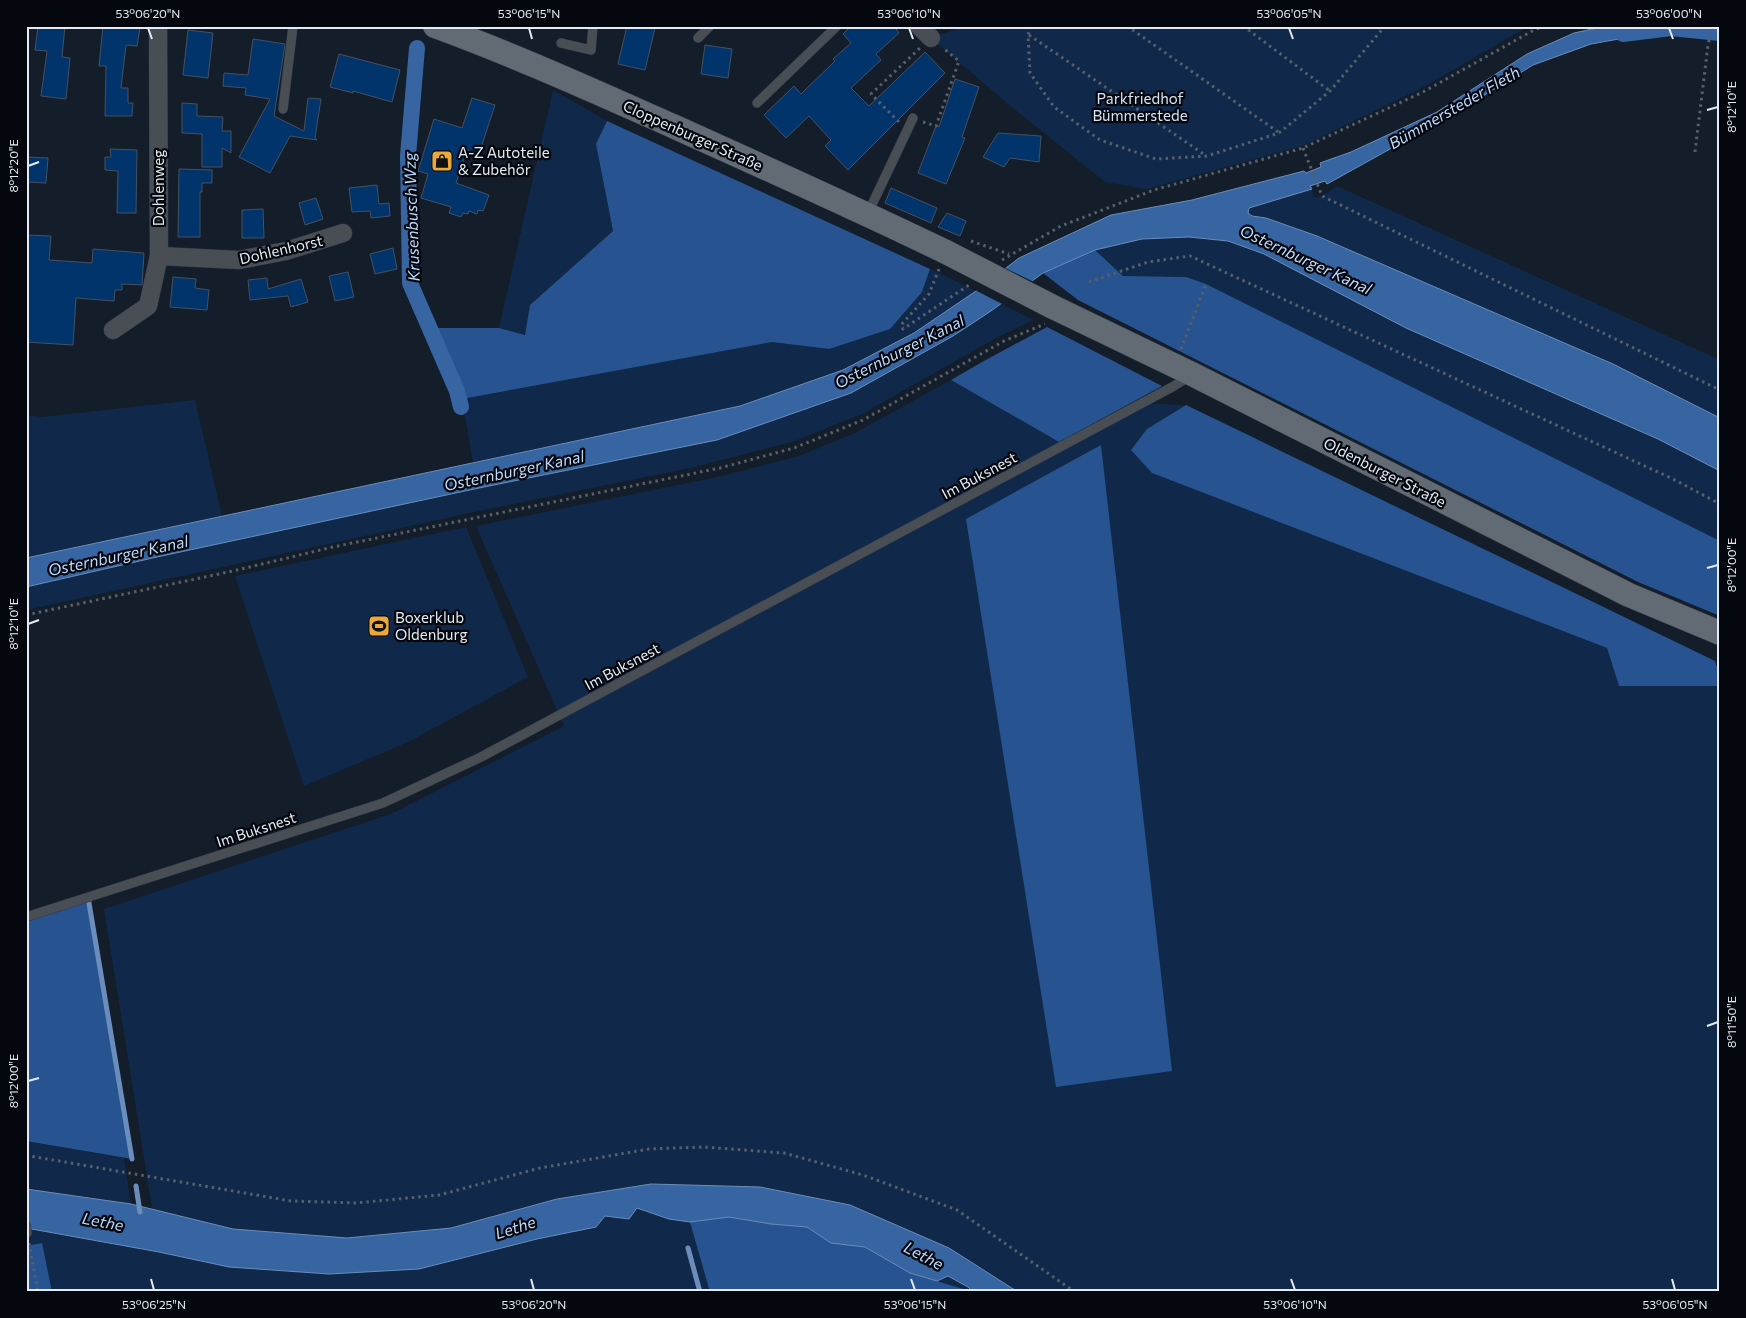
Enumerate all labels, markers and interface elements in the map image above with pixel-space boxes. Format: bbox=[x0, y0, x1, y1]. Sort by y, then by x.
text: 53°06'20"N bbox=[116, 6, 180, 20]
text: 53°06'15"N bbox=[498, 6, 560, 20]
text: 53°06'10"N bbox=[877, 6, 941, 20]
text: 53°06'05"N bbox=[1256, 6, 1322, 20]
text: 53°06'00"N bbox=[1636, 6, 1702, 20]
water label: Bümmersteder Fleth bbox=[1385, 62, 1523, 152]
text: 8°12'10"E bbox=[1724, 81, 1738, 133]
park label: Parkfriedhof Bümmerstede bbox=[1092, 89, 1188, 124]
street label: Cloppenburger Straße bbox=[620, 96, 766, 174]
text: 8°12'20"E bbox=[6, 139, 20, 193]
place label: A-Z Autoteile & Zubehör bbox=[458, 143, 550, 178]
shop icon: A-Z Autoteile & Zubehör bbox=[430, 149, 454, 173]
street label: Dohlenweg bbox=[149, 150, 167, 226]
water label: Krusenbusch Wzg bbox=[399, 151, 423, 282]
water label: Osternburger Kanal bbox=[1237, 220, 1376, 298]
street label: Dohlenhorst bbox=[237, 231, 325, 267]
water label: Osternburger Kanal bbox=[831, 310, 968, 392]
street label: Oldenburger Straße bbox=[1321, 433, 1449, 511]
water label: Osternburger Kanal bbox=[442, 446, 587, 494]
street label: Im Buksnest bbox=[938, 448, 1020, 502]
water label: Osternburger Kanal bbox=[46, 531, 191, 579]
text: 8°12'00"E bbox=[1724, 538, 1738, 592]
text: 8°12'10"E bbox=[6, 598, 20, 650]
place label: Boxerklub Oldenburg bbox=[395, 608, 468, 643]
sports icon: Boxerklub Oldenburg bbox=[367, 614, 391, 638]
street label: Im Buksnest bbox=[581, 639, 663, 693]
street label: Im Buksnest bbox=[214, 808, 298, 850]
text: 8°11'50"E bbox=[1724, 996, 1738, 1048]
text: 8°12'00"E bbox=[6, 1054, 20, 1108]
water label: Lethe bbox=[81, 1208, 126, 1234]
water label: Lethe bbox=[492, 1211, 538, 1242]
water label: Lethe bbox=[901, 1237, 947, 1273]
text: 53°06'25"N bbox=[122, 1297, 186, 1311]
text: 53°06'20"N bbox=[502, 1297, 566, 1311]
text: 53°06'15"N bbox=[884, 1297, 946, 1311]
text: 53°06'10"N bbox=[1263, 1297, 1327, 1311]
text: 53°06'05"N bbox=[1642, 1297, 1708, 1311]

